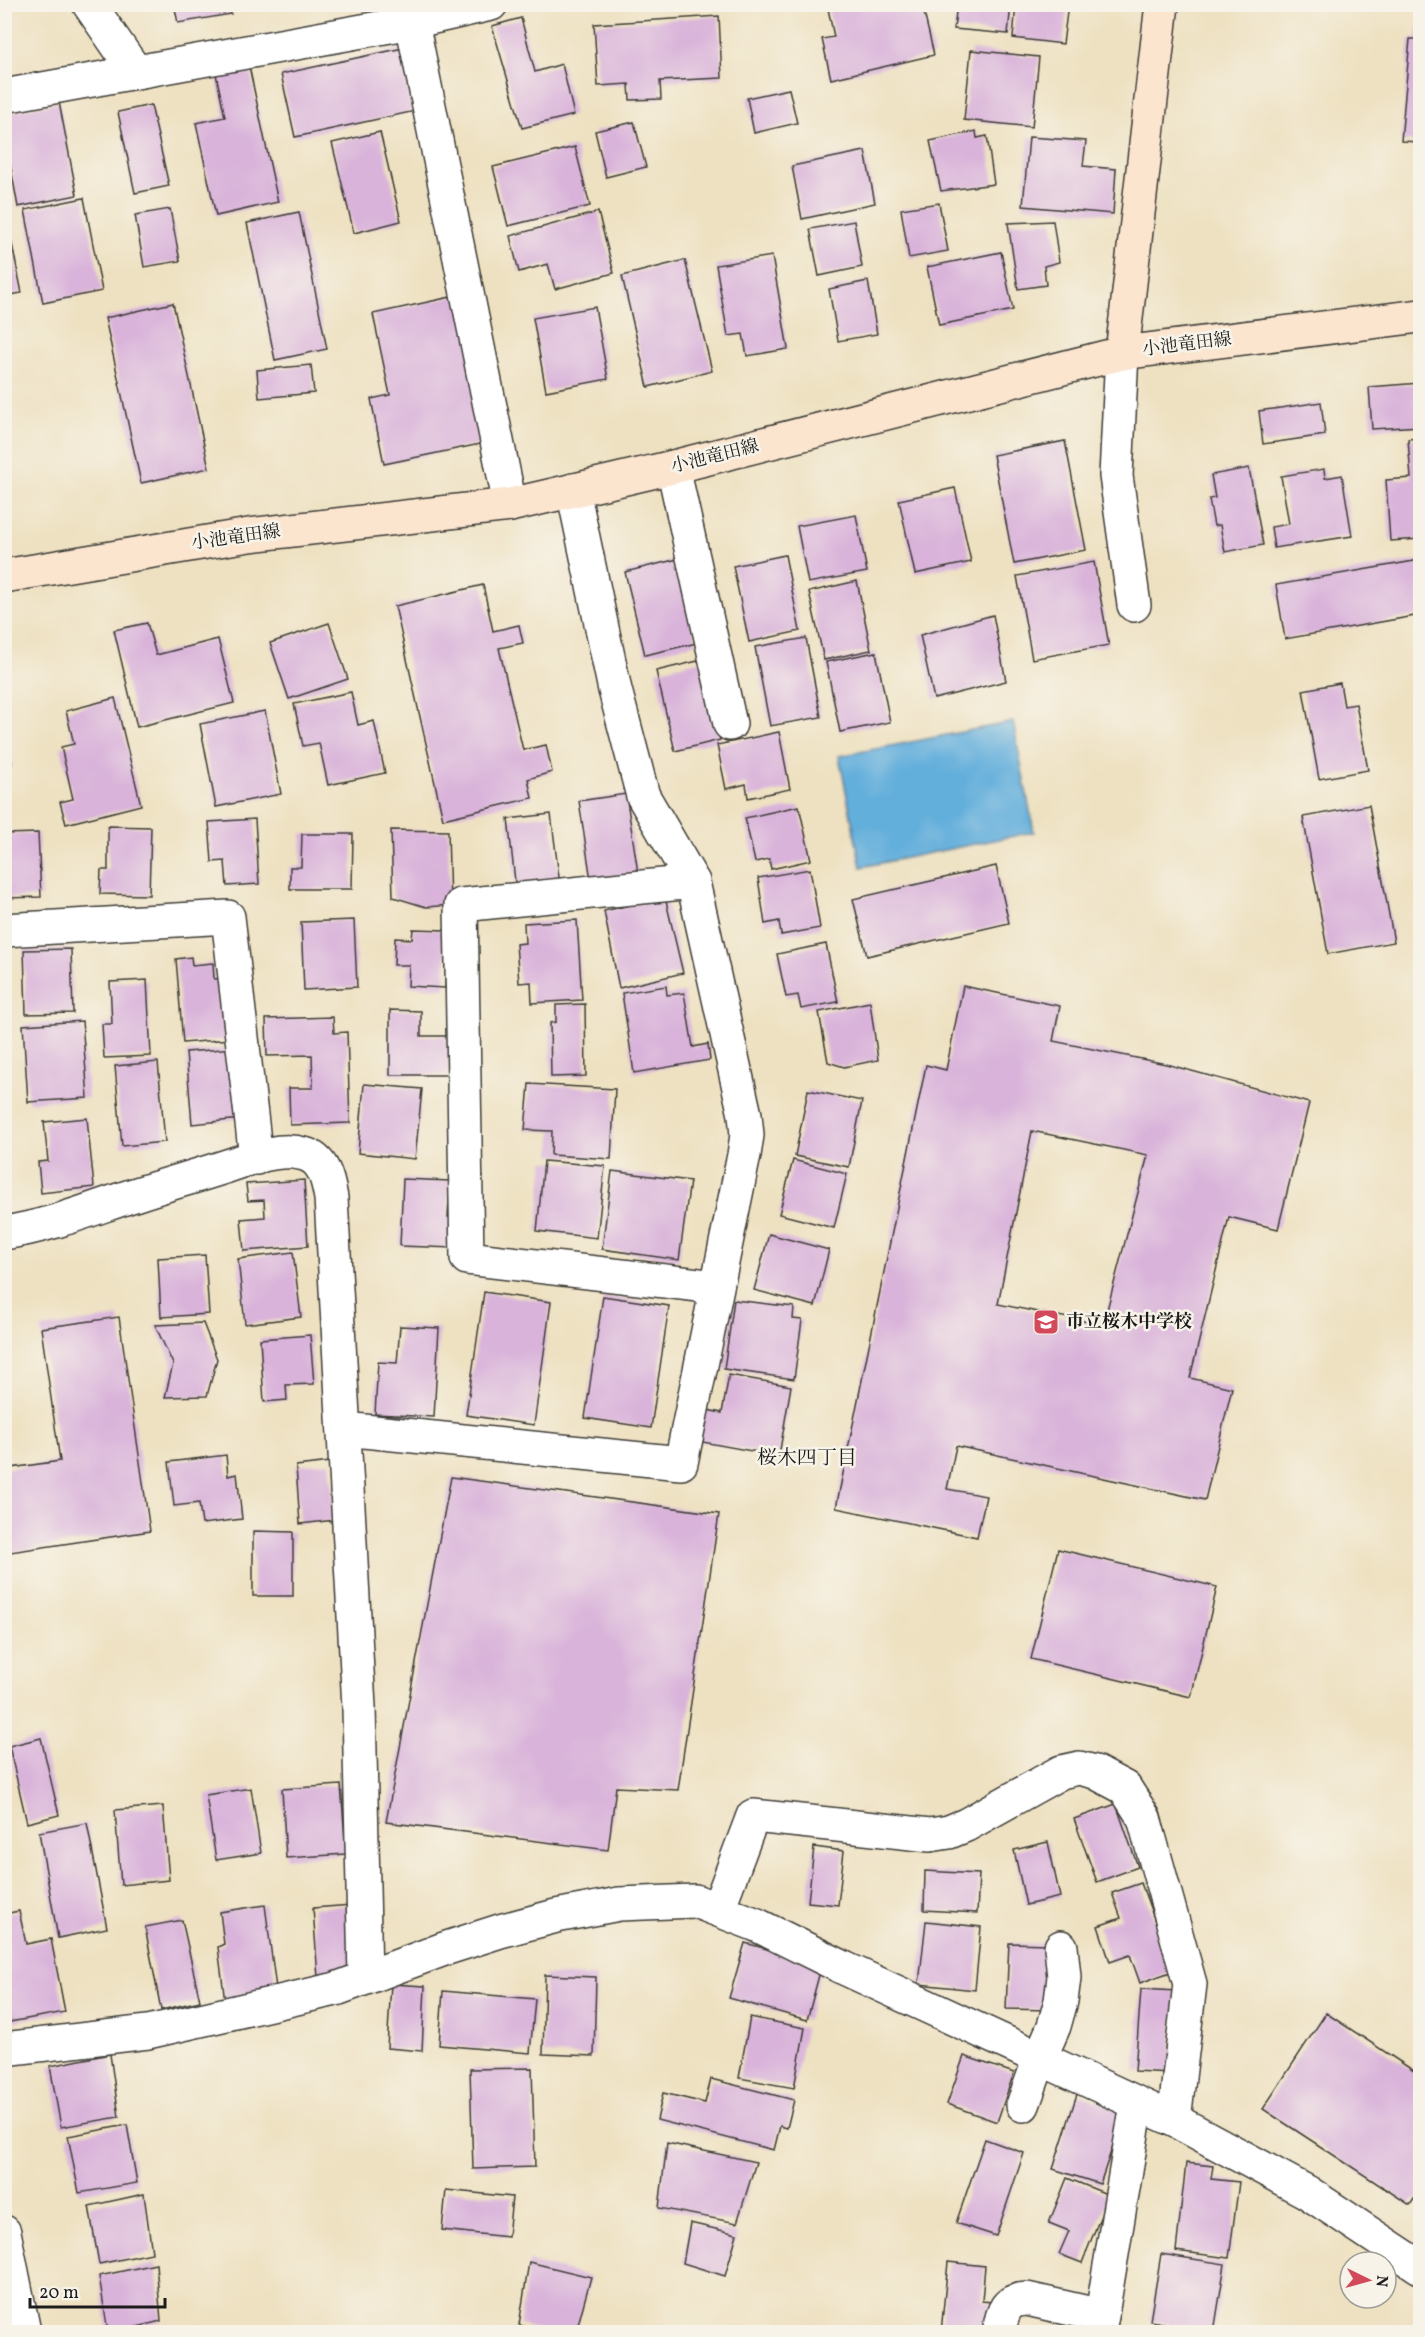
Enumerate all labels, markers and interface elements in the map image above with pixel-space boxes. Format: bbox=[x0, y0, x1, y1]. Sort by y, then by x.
street label: 小池竜田線 bbox=[1141, 327, 1233, 363]
street label: 小池竜田線 bbox=[668, 434, 762, 480]
street label: 小池竜田線 bbox=[190, 519, 282, 557]
school or university icon: 市立桜木中学校 bbox=[1031, 1307, 1061, 1337]
place label: 市立桜木中学校 bbox=[1066, 1310, 1192, 1335]
district label: 桜木四丁目 bbox=[757, 1445, 857, 1473]
north arrow bbox=[1338, 2250, 1398, 2310]
scale bar bbox=[30, 2271, 165, 2309]
text: N bbox=[1369, 2274, 1392, 2288]
text: 20 m bbox=[39, 2281, 79, 2306]

